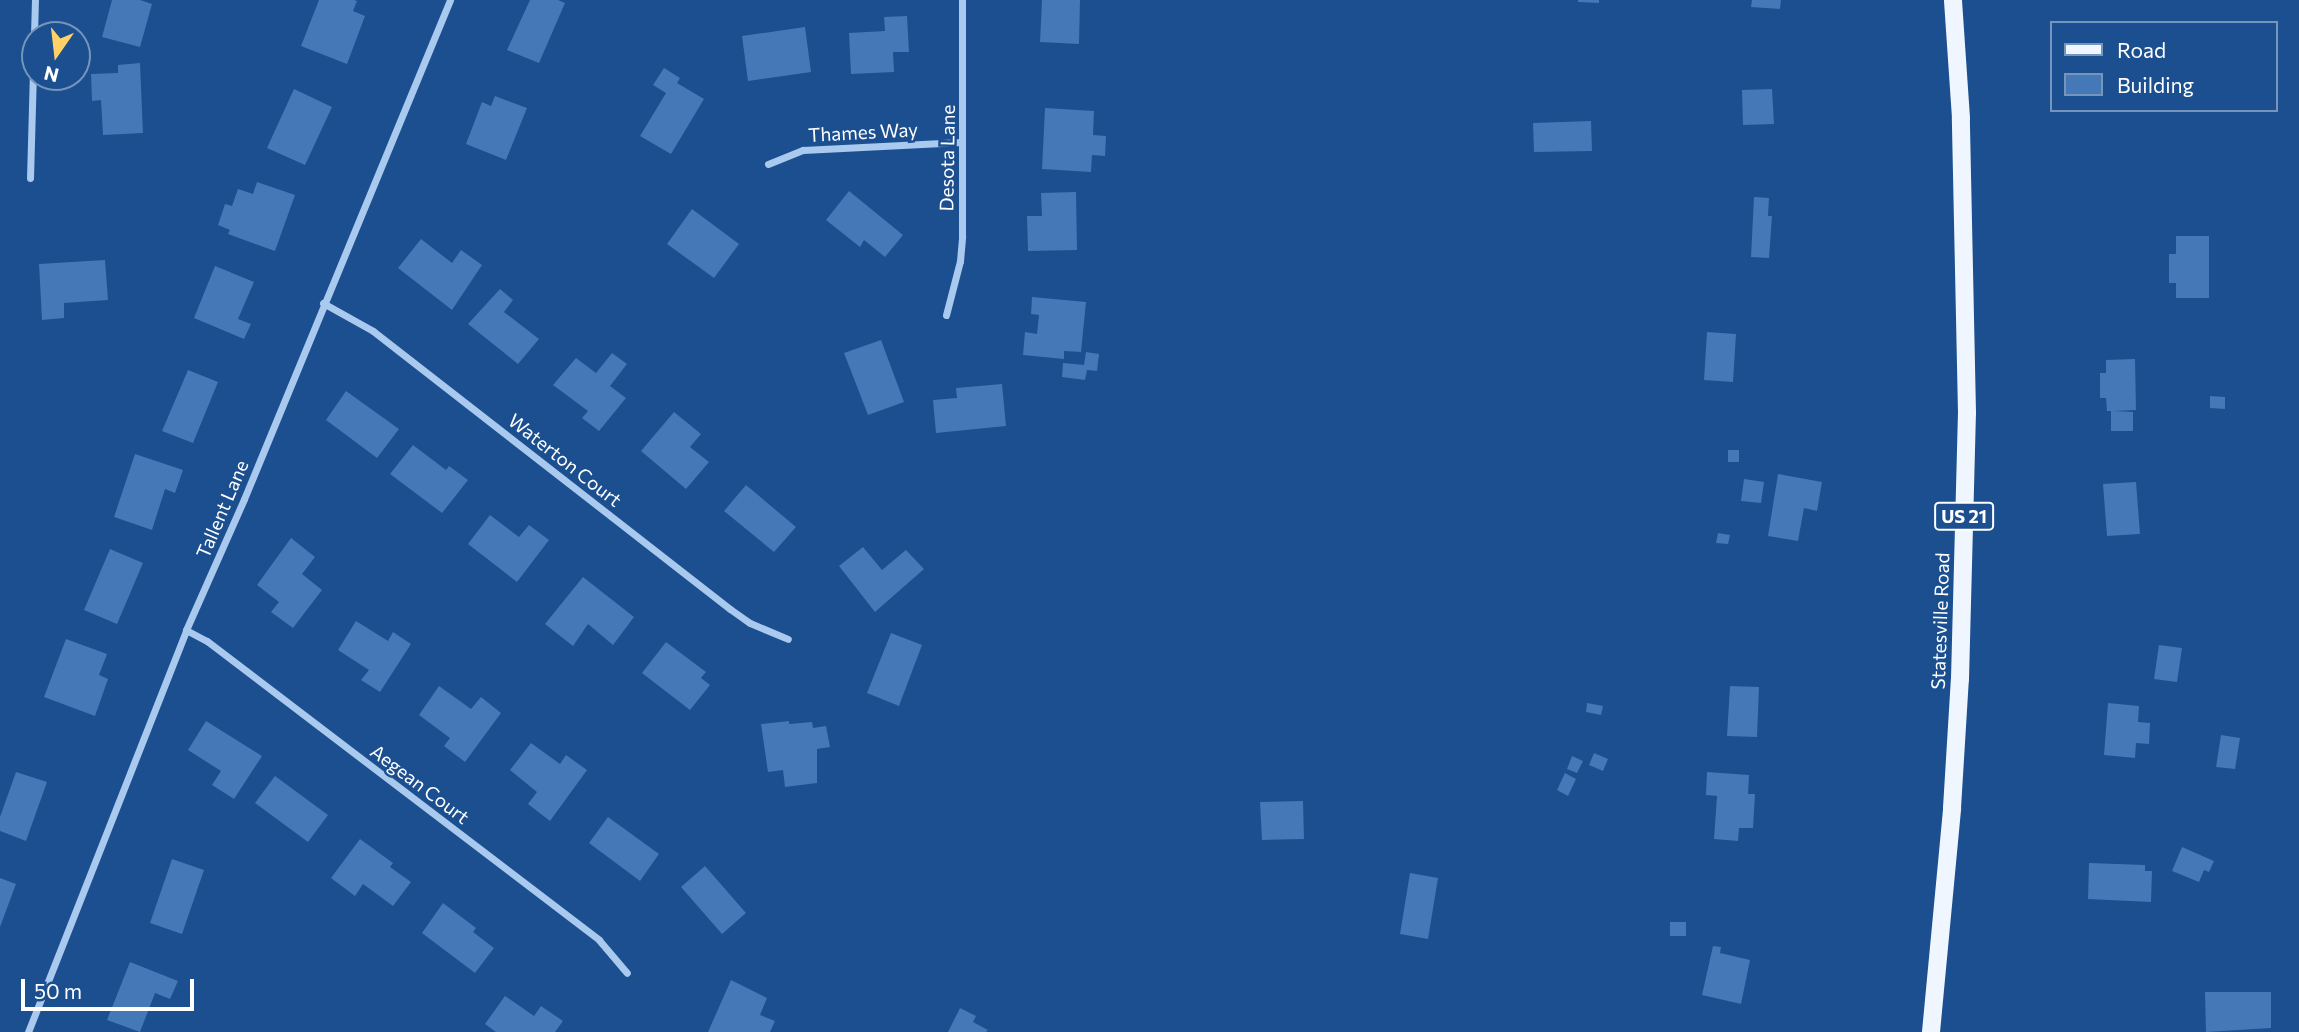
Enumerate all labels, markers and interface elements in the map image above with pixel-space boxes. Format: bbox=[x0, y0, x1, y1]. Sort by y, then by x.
north arrow bbox=[21, 21, 91, 91]
legend bbox=[2050, 21, 2278, 112]
text: Road bbox=[2117, 37, 2166, 62]
text: N bbox=[42, 62, 61, 88]
text: Building bbox=[2117, 72, 2194, 97]
street label: Desota Lane bbox=[935, 104, 959, 212]
street label: Thames Way bbox=[808, 118, 918, 146]
street label: Waterton Court bbox=[504, 409, 626, 511]
street label: Tallent Lane bbox=[191, 457, 253, 561]
road number: US 21 bbox=[1932, 502, 1996, 530]
street label: Statesville Road bbox=[1926, 552, 1954, 690]
street label: Aegean Court bbox=[366, 739, 474, 829]
scale bar bbox=[24, 965, 198, 1009]
text: 50 m bbox=[34, 978, 82, 1003]

